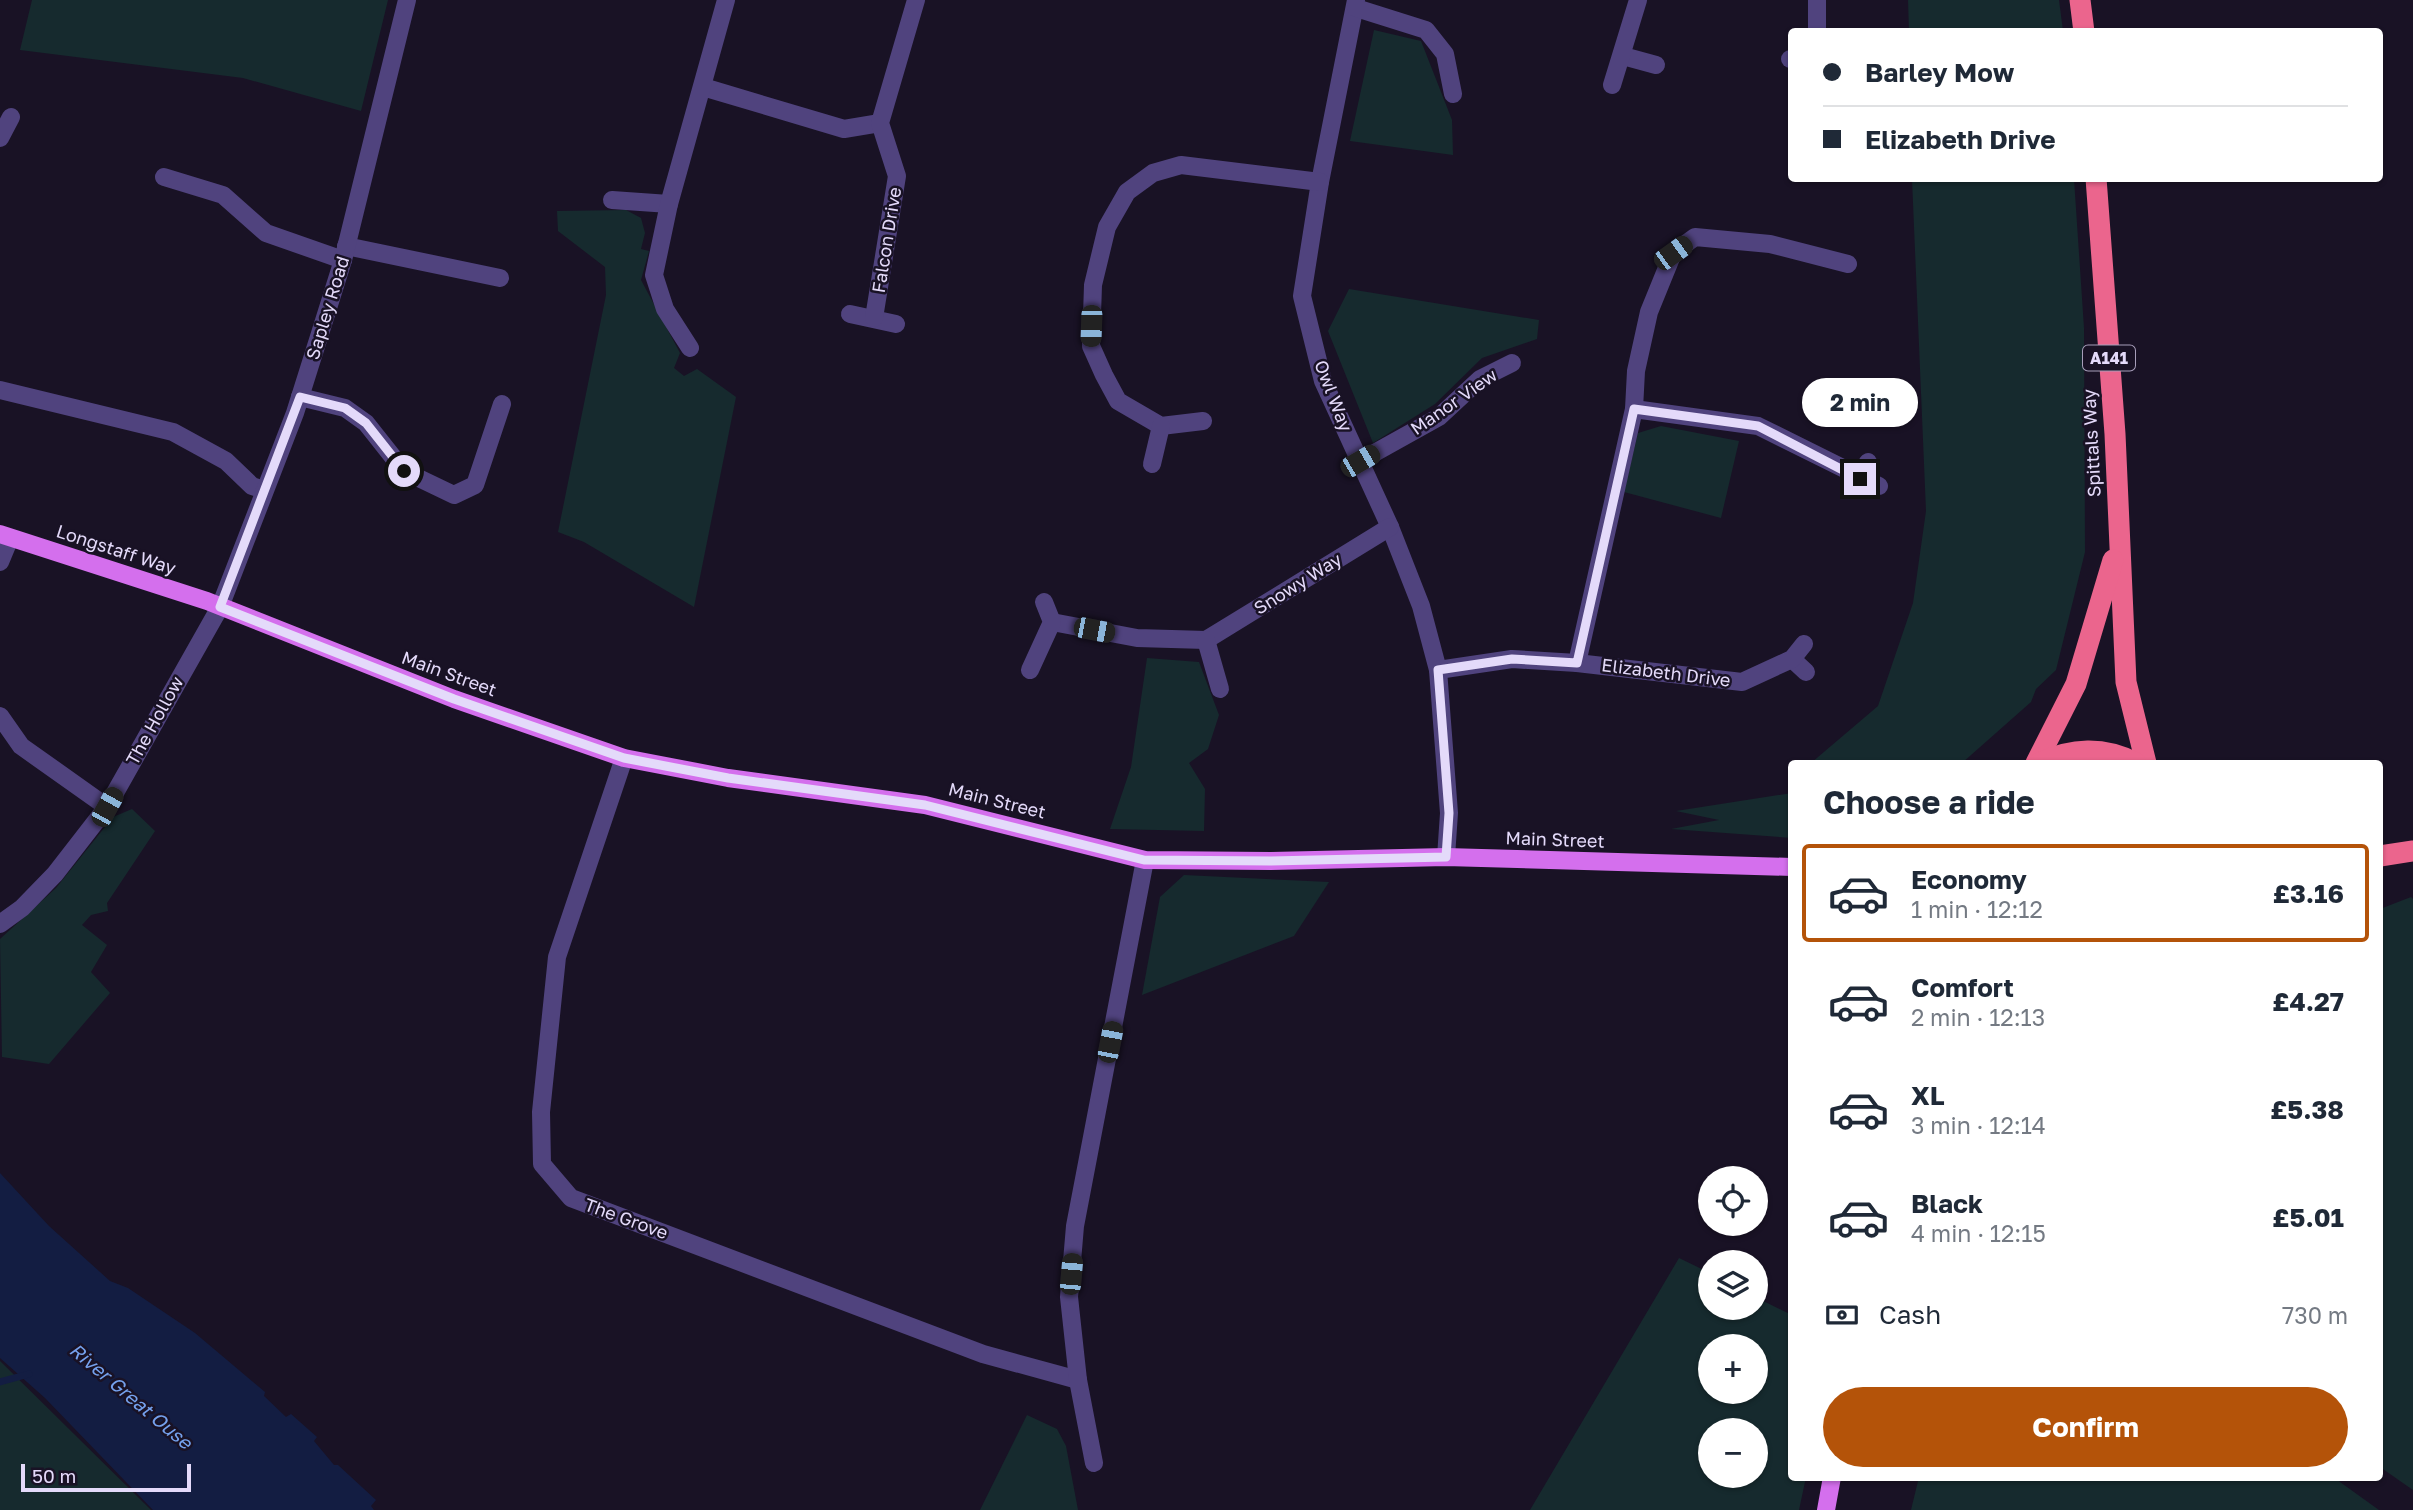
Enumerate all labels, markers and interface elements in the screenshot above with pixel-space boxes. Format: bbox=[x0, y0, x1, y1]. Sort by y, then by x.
text: Barley Mow bbox=[1865, 57, 2014, 88]
text: Elizabeth Drive bbox=[1865, 124, 2056, 155]
street label: Falcon Drive bbox=[867, 185, 905, 294]
car bbox=[1650, 232, 1697, 274]
street label: Sapley Road bbox=[301, 253, 353, 362]
car bbox=[1080, 305, 1103, 347]
road number: A141 bbox=[2083, 346, 2135, 370]
street label: Owl Way bbox=[1310, 357, 1358, 434]
street label: Manor View bbox=[1406, 363, 1501, 439]
callout: 2 min bbox=[1802, 378, 1918, 426]
text: 2 min bbox=[1830, 388, 1890, 416]
street label: Spittals Way bbox=[2077, 389, 2105, 498]
car bbox=[1337, 441, 1384, 481]
route start bbox=[388, 455, 420, 487]
route end bbox=[1844, 463, 1876, 495]
street label: Longstaff Way bbox=[54, 519, 179, 579]
street label: Snowy Way bbox=[1250, 548, 1345, 619]
car bbox=[1072, 616, 1117, 644]
street label: Main Street bbox=[399, 646, 500, 700]
street label: Elizabeth Drive bbox=[1600, 653, 1732, 691]
street label: The Hollow bbox=[121, 672, 188, 769]
street label: Main Street bbox=[946, 777, 1048, 823]
text: Choose a ride bbox=[1823, 783, 2035, 821]
car bbox=[88, 784, 127, 830]
street label: Main Street bbox=[1505, 826, 1605, 852]
icon: car bbox=[1827, 862, 1890, 925]
text: Economy bbox=[1911, 864, 2027, 895]
text: £3.16 bbox=[2273, 878, 2344, 909]
text: 1 min · 12:12 bbox=[1911, 895, 2043, 923]
icon: car bbox=[1827, 970, 1890, 1033]
text: Comfort bbox=[1911, 972, 2014, 1003]
text: £4.27 bbox=[2272, 986, 2344, 1017]
text: 2 min · 12:13 bbox=[1911, 1003, 2045, 1031]
car bbox=[1096, 1019, 1125, 1065]
icon: car bbox=[1827, 1078, 1890, 1141]
text: XL bbox=[1911, 1080, 1945, 1111]
text: £5.38 bbox=[2270, 1094, 2344, 1125]
text: 3 min · 12:14 bbox=[1911, 1111, 2046, 1139]
map controls bbox=[1698, 1166, 1768, 1488]
button: locate bbox=[1698, 1166, 1768, 1236]
icon: car bbox=[1827, 1186, 1890, 1249]
text: Black bbox=[1911, 1188, 1983, 1219]
street label: The Grove bbox=[582, 1193, 671, 1243]
text: £5.01 bbox=[2272, 1202, 2344, 1233]
text: 4 min · 12:15 bbox=[1911, 1219, 2046, 1247]
button: layers bbox=[1698, 1250, 1768, 1320]
car bbox=[1059, 1252, 1084, 1296]
icon: cash bbox=[1823, 1296, 1861, 1334]
text: Cash bbox=[1879, 1299, 1941, 1330]
text: 730 m bbox=[2282, 1301, 2348, 1329]
button: + bbox=[1698, 1334, 1768, 1404]
water label: River Great Ouse bbox=[65, 1338, 199, 1455]
button: Confirm bbox=[1823, 1387, 2348, 1467]
button: − bbox=[1698, 1418, 1768, 1488]
scale bar bbox=[21, 1461, 191, 1493]
text: 50 m bbox=[32, 1464, 76, 1487]

